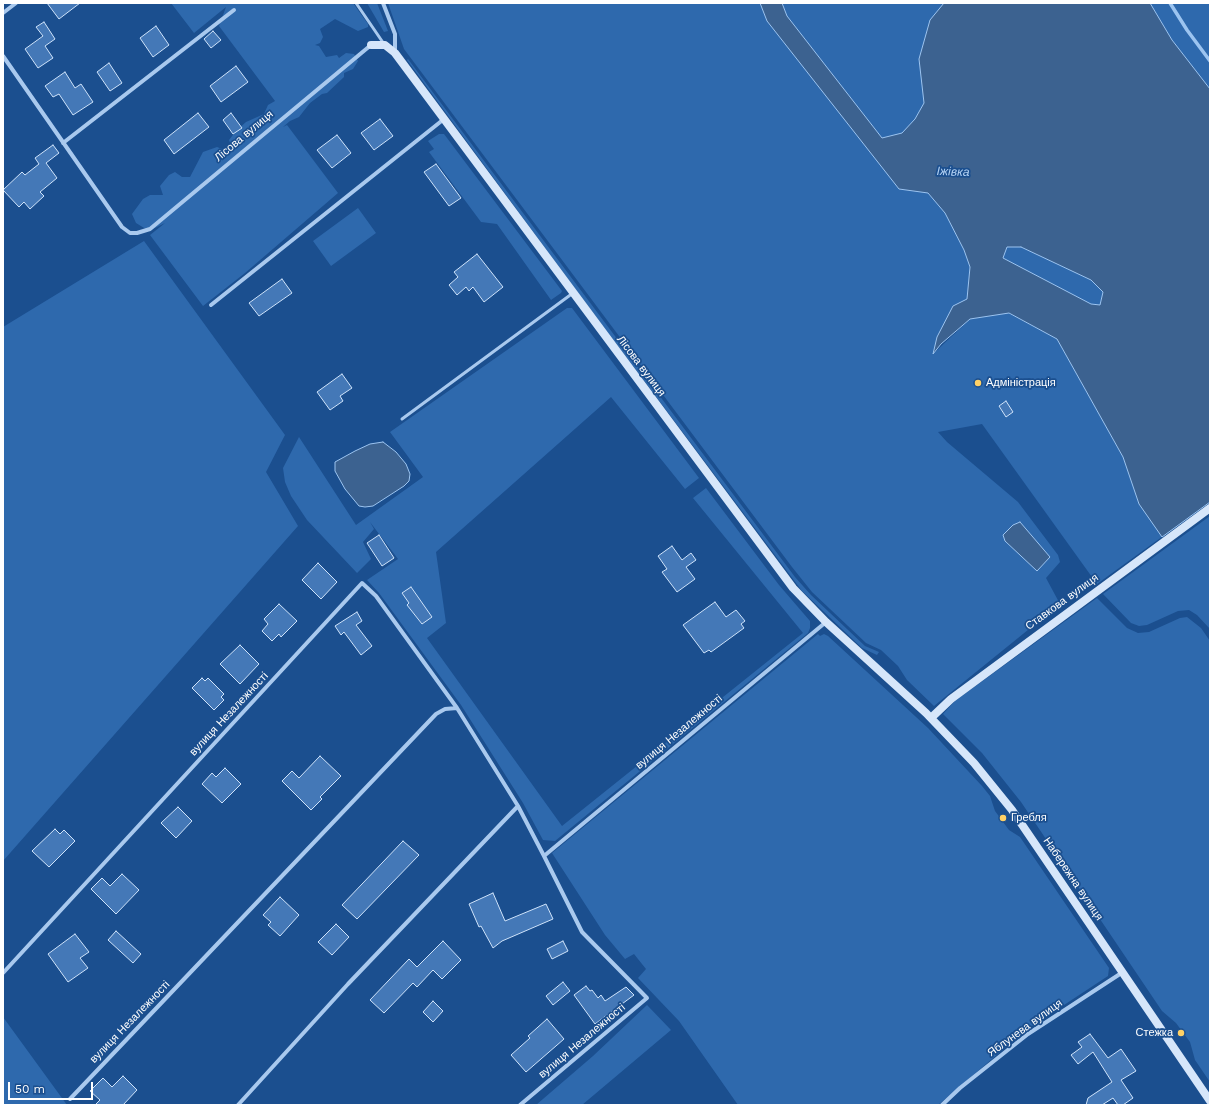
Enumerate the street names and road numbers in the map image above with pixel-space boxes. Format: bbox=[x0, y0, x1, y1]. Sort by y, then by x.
street label: Лісова вулиця bbox=[212, 108, 276, 164]
street label: Лісова вулиця bbox=[614, 333, 668, 399]
street label: Ставкова вулиця bbox=[1023, 571, 1101, 633]
street label: вулиця Незалежності bbox=[187, 670, 271, 758]
street label: вулиця Незалежності bbox=[633, 692, 725, 772]
street label: Набережна вулиця bbox=[1040, 835, 1106, 923]
street label: вулиця Незалежності bbox=[87, 978, 173, 1066]
street label: Яблунева вулиця bbox=[985, 996, 1065, 1060]
street label: вулиця Незалежності bbox=[536, 1001, 628, 1081]

